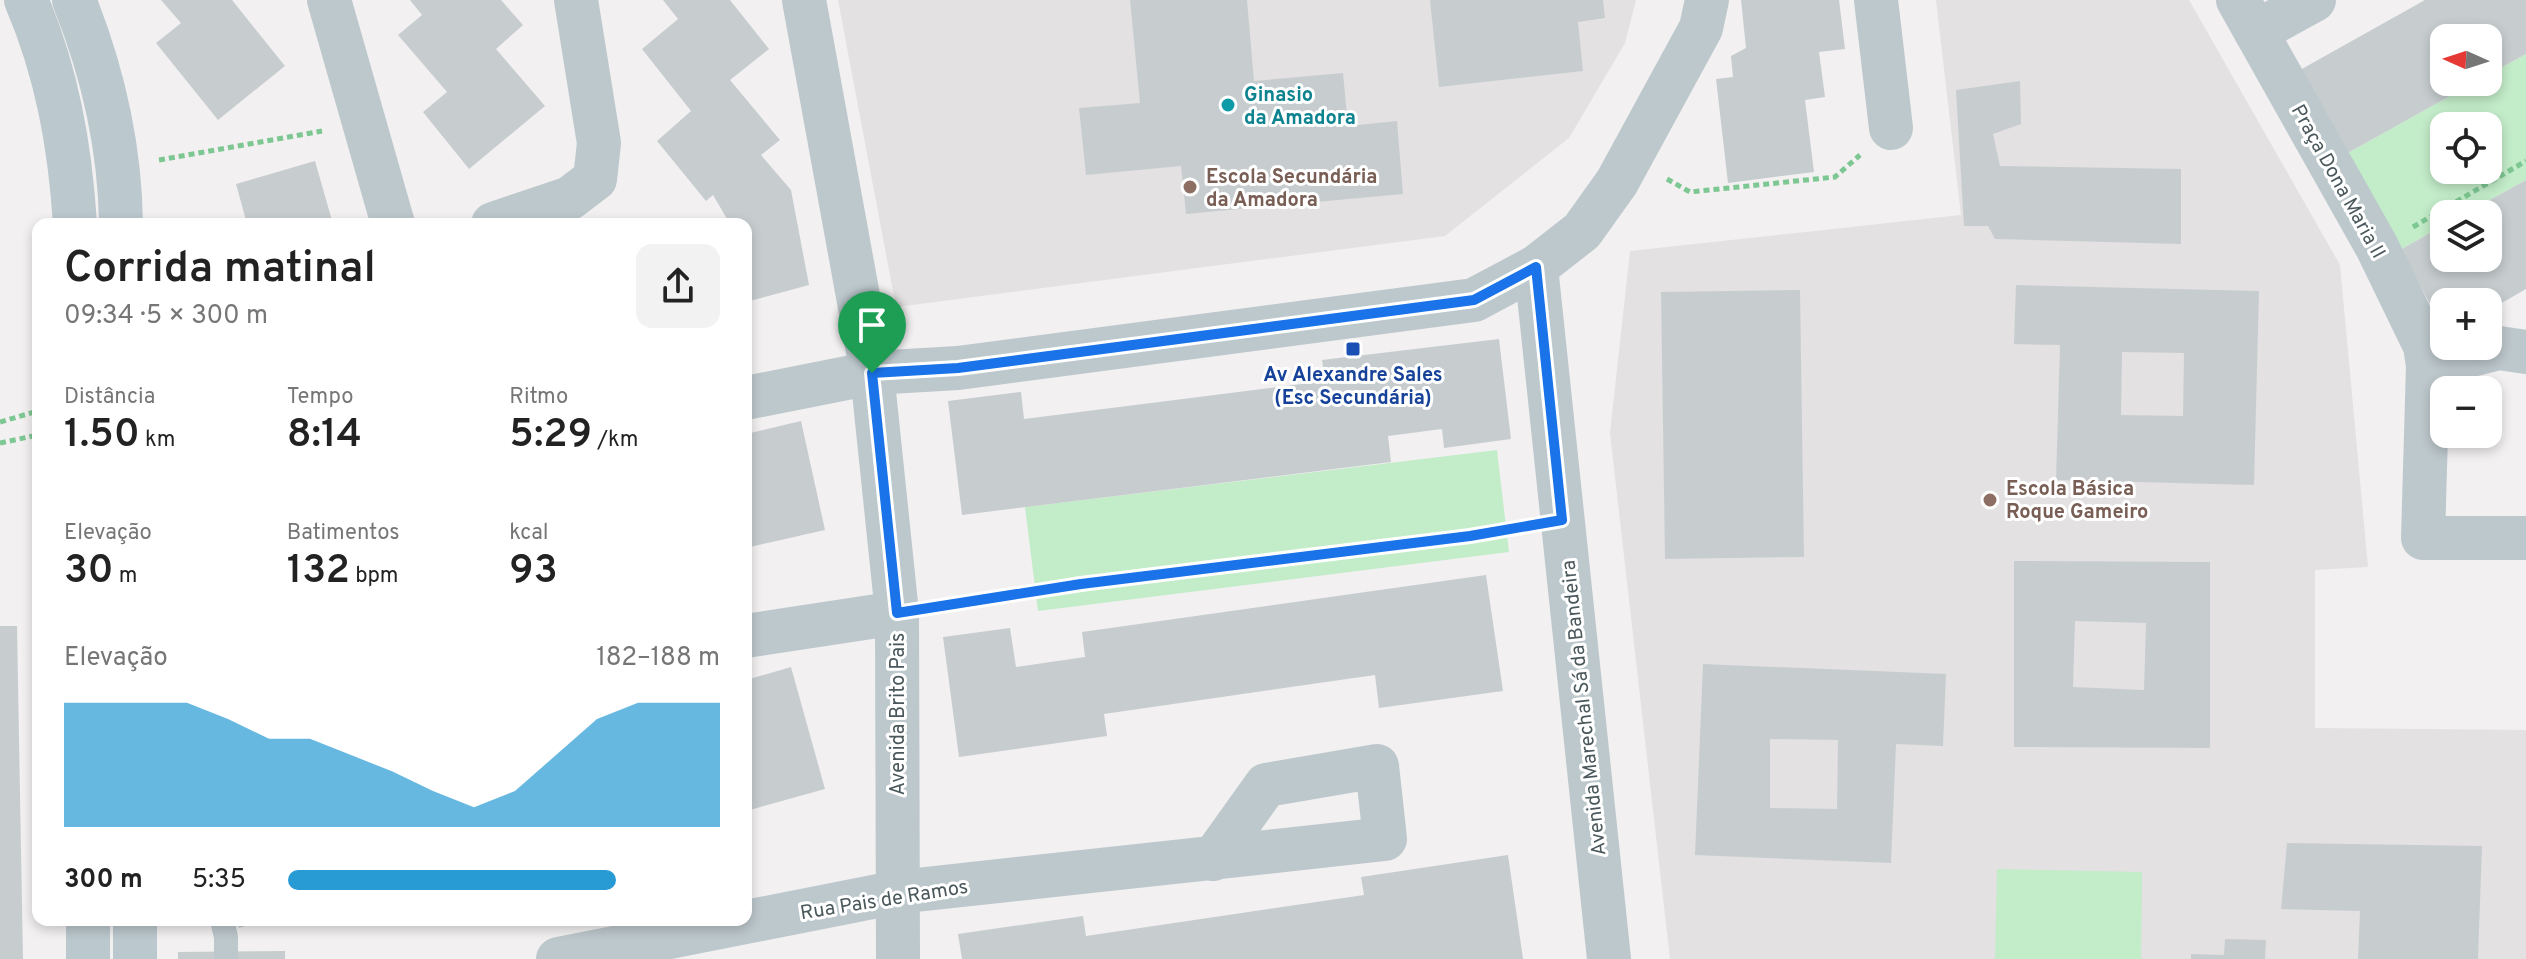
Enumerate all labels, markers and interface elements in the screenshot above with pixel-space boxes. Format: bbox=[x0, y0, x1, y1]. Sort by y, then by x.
north arrow bbox=[2430, 24, 2502, 96]
map controls bbox=[2430, 24, 2502, 448]
place label: Ginasio da Amadora bbox=[1244, 83, 1356, 132]
marker: Ginasio da Amadora bbox=[1219, 96, 1237, 114]
street label: Praça Dona Maria II bbox=[2284, 100, 2390, 264]
button: locate bbox=[2430, 112, 2502, 184]
place label: Escola Secundária da Amadora bbox=[1206, 165, 1378, 214]
marker: Escola Secundária da Amadora bbox=[1181, 178, 1199, 196]
button: layers bbox=[2430, 200, 2502, 272]
text: Corrida matinal bbox=[64, 242, 376, 298]
button: share bbox=[636, 244, 720, 328]
button: + bbox=[2430, 288, 2502, 360]
pin bbox=[838, 291, 906, 373]
text: 09:34 · 5 × 300 m bbox=[64, 300, 268, 333]
icon: arrive bbox=[850, 303, 894, 347]
marker: Av Alexandre Sales (Esc Secundária) bbox=[1344, 340, 1362, 358]
place label: Av Alexandre Sales (Esc Secundária) bbox=[1263, 363, 1443, 412]
button: − bbox=[2430, 376, 2502, 448]
text: Distância bbox=[64, 384, 155, 411]
text: Tempo bbox=[287, 384, 354, 411]
text: Ritmo bbox=[509, 384, 568, 411]
text: 1.50 bbox=[64, 411, 140, 461]
text: 8:14 bbox=[287, 411, 362, 461]
text: 5:29 bbox=[509, 411, 592, 461]
text: km bbox=[140, 427, 175, 454]
text: /km bbox=[592, 427, 638, 454]
place label: Escola Básica Roque Gameiro bbox=[2006, 477, 2148, 526]
marker: Escola Básica Roque Gameiro bbox=[1981, 491, 1999, 509]
text: Elevação bbox=[64, 520, 152, 547]
text: Batimentos bbox=[287, 520, 400, 547]
text: kcal bbox=[509, 520, 548, 547]
text: 30 bbox=[64, 547, 114, 597]
text: 132 bbox=[287, 547, 350, 597]
text: 93 bbox=[509, 547, 558, 597]
street label: Avenida Marechal Sá da Bandeira bbox=[1557, 559, 1613, 857]
text: m bbox=[114, 563, 137, 590]
text: bpm bbox=[350, 563, 398, 590]
street label: Avenida Brito Pais bbox=[886, 633, 912, 795]
text: Elevação bbox=[64, 642, 168, 675]
text: 182–188 m bbox=[596, 642, 720, 675]
text: 300 m bbox=[64, 864, 143, 897]
text: 5:35 bbox=[192, 864, 246, 897]
street label: Rua Pais de Ramos bbox=[798, 875, 970, 927]

